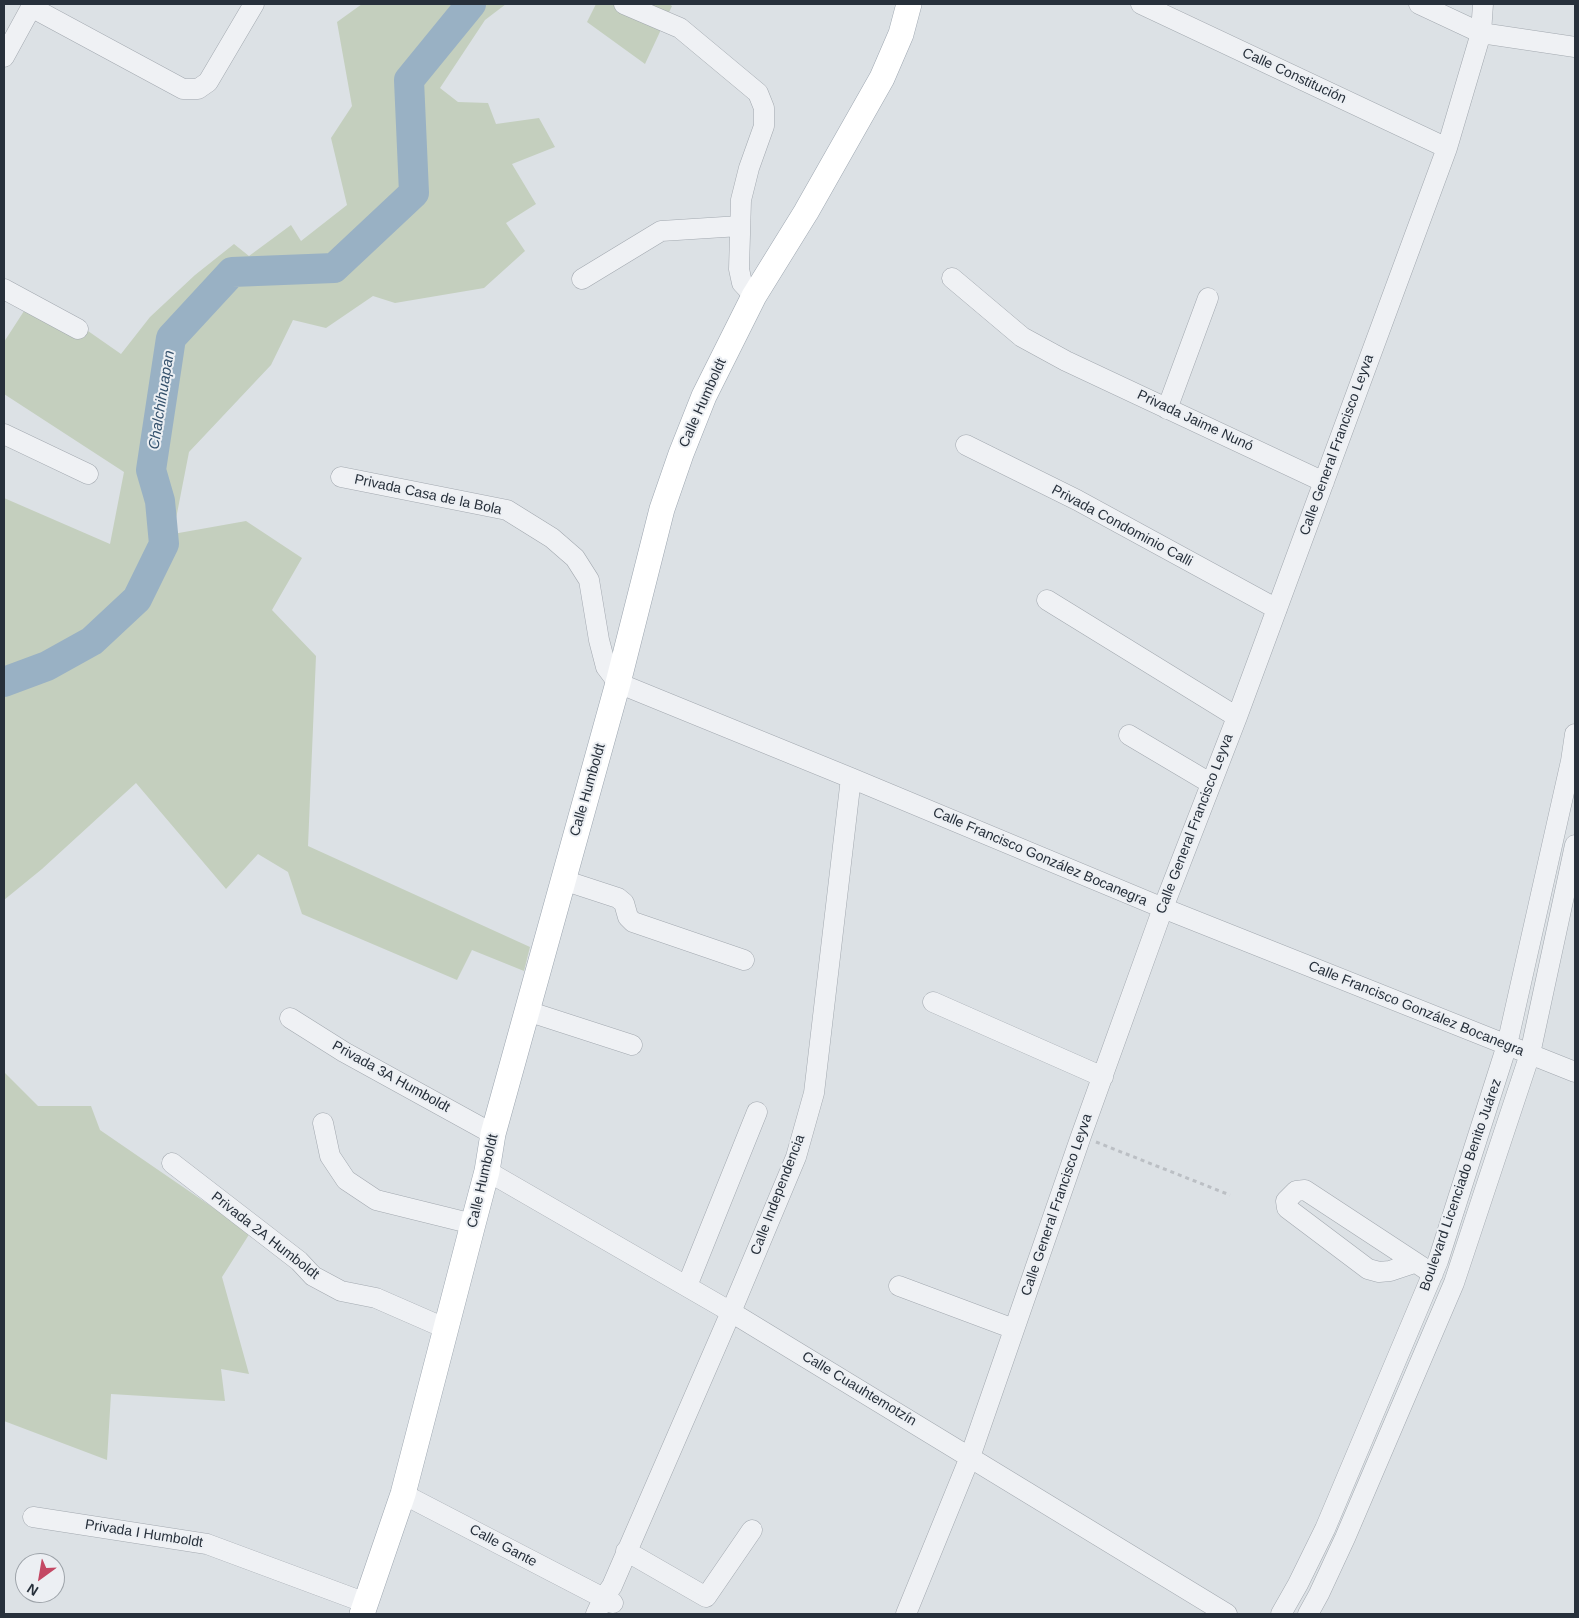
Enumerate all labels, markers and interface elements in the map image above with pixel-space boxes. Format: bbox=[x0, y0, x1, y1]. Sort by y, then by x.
street label: Calle Constitución bbox=[1239, 45, 1349, 107]
water label: Chalchihuapan bbox=[145, 349, 179, 451]
street label: Calle General Francisco Leyva bbox=[1296, 352, 1378, 538]
street label: Calle Humboldt bbox=[676, 356, 730, 450]
street label: Privada Jaime Nunó bbox=[1134, 387, 1256, 455]
street label: Privada Casa de la Bola bbox=[353, 471, 503, 519]
street label: Privada Condominio Calli bbox=[1049, 482, 1195, 570]
street label: Calle General Francisco Leyva bbox=[1153, 732, 1237, 916]
street label: Calle Humboldt bbox=[567, 742, 609, 838]
street label: Calle Francisco González Bocanegra bbox=[930, 804, 1150, 910]
street label: Calle Francisco González Bocanegra bbox=[1306, 958, 1526, 1060]
street label: Privada 3A Humboldt bbox=[329, 1038, 453, 1116]
street label: Boulevard Licenciado Benito Juárez bbox=[1417, 1077, 1505, 1293]
street label: Calle General Francisco Leyva bbox=[1018, 1112, 1096, 1298]
street label: Calle Humboldt bbox=[464, 1132, 502, 1230]
street label: Calle Independencia bbox=[747, 1132, 809, 1258]
street label: Privada 2A Humboldt bbox=[208, 1189, 322, 1283]
street label: Calle Cuauhtemotzín bbox=[799, 1348, 919, 1430]
street label: Privada I Humboldt bbox=[84, 1516, 204, 1552]
street label: Calle Gante bbox=[466, 1521, 540, 1571]
north arrow bbox=[15, 1553, 65, 1603]
text: N bbox=[24, 1580, 41, 1599]

